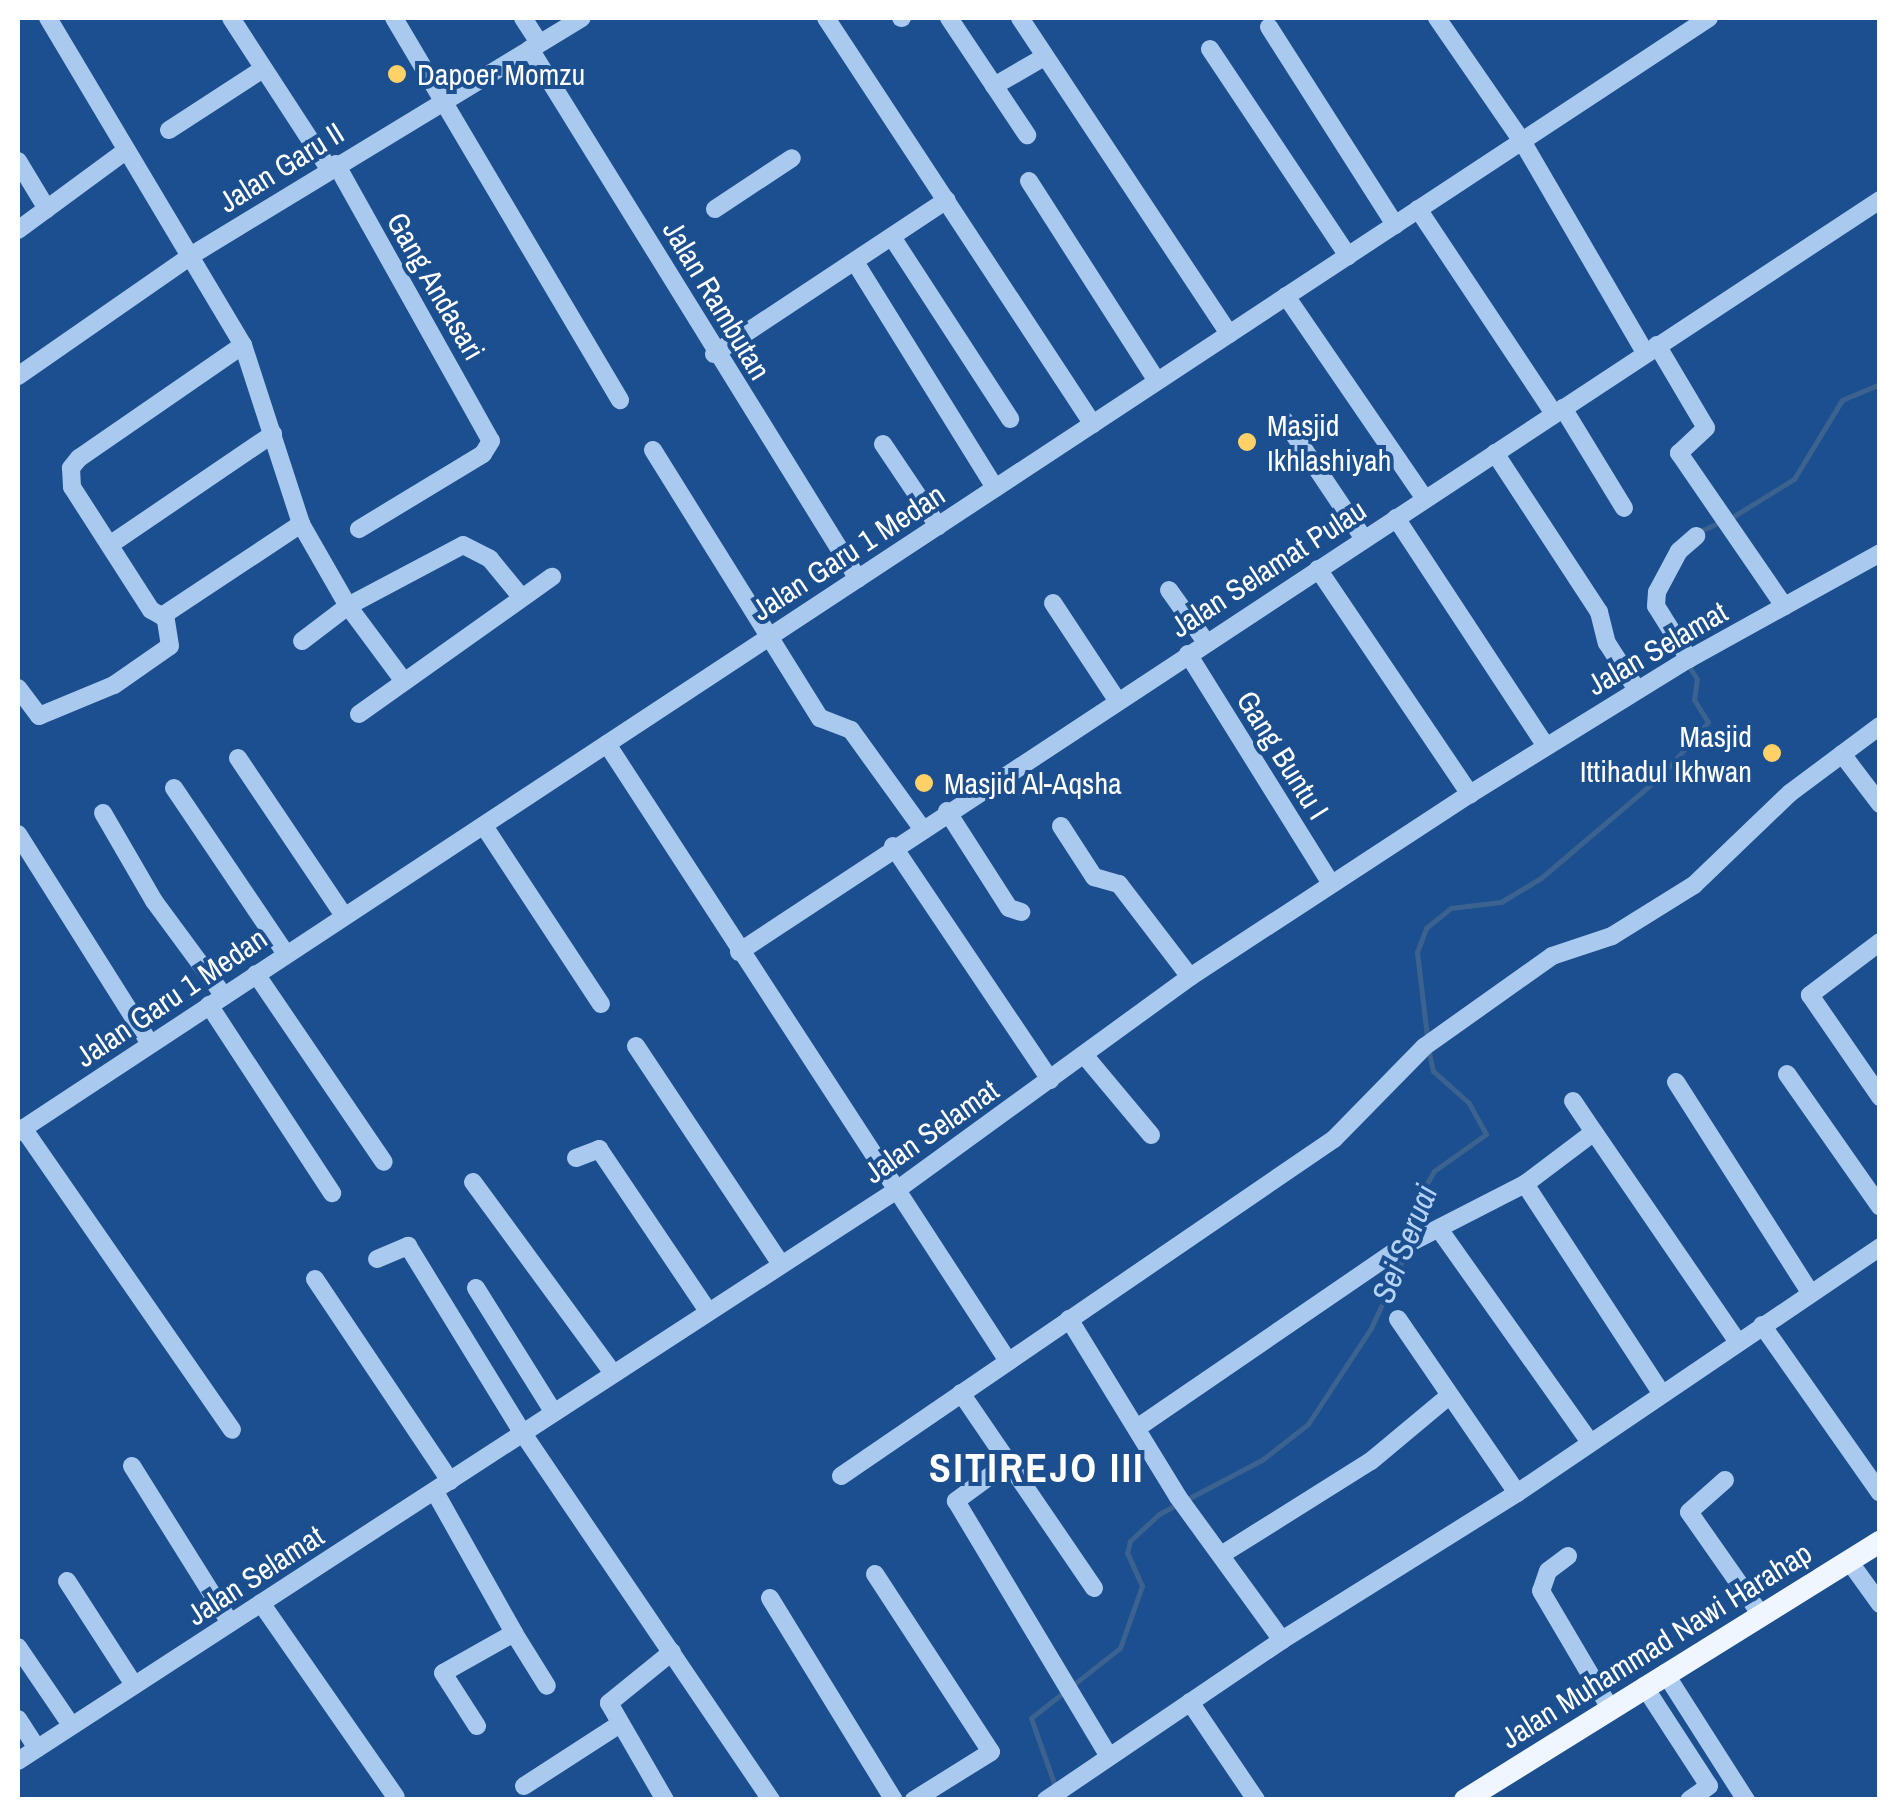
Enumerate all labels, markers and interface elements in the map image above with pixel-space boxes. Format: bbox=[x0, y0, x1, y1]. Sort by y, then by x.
place label: Dapoer Momzu bbox=[417, 56, 585, 92]
marker: Dapoer Momzu bbox=[386, 63, 408, 85]
street label: Jalan Garu II bbox=[212, 114, 350, 220]
street label: Gang Andasari bbox=[379, 205, 493, 367]
street label: Jalan Rambutan bbox=[655, 214, 779, 386]
place label: Masjid Ikhlashiyah bbox=[1267, 407, 1391, 478]
marker: Masjid Ikhlashiyah bbox=[1236, 431, 1258, 453]
street label: Jalan Garu 1 Medan bbox=[745, 476, 951, 628]
street label: Jalan Selamat Pulau bbox=[1164, 491, 1372, 645]
street label: Jalan Selamat bbox=[1581, 593, 1733, 703]
street label: Gang Buntu I bbox=[1229, 684, 1337, 826]
place label: Masjid Ittihadul Ikhwan bbox=[1580, 718, 1752, 788]
marker: Masjid Ittihadul Ikhwan bbox=[1761, 742, 1783, 764]
place label: Masjid Al-Aqsha bbox=[944, 765, 1123, 801]
marker: Masjid Al-Aqsha bbox=[913, 772, 935, 794]
street label: Jalan Garu 1 Medan bbox=[69, 920, 273, 1074]
street label: Jalan Selamat bbox=[857, 1072, 1005, 1190]
water label: Sei Seruai bbox=[1364, 1179, 1446, 1309]
district label: SITIREJO III bbox=[929, 1444, 1145, 1492]
street label: Jalan Selamat bbox=[180, 1517, 330, 1633]
street label: Jalan Muhammad Nawi Harahap bbox=[1494, 1534, 1818, 1756]

